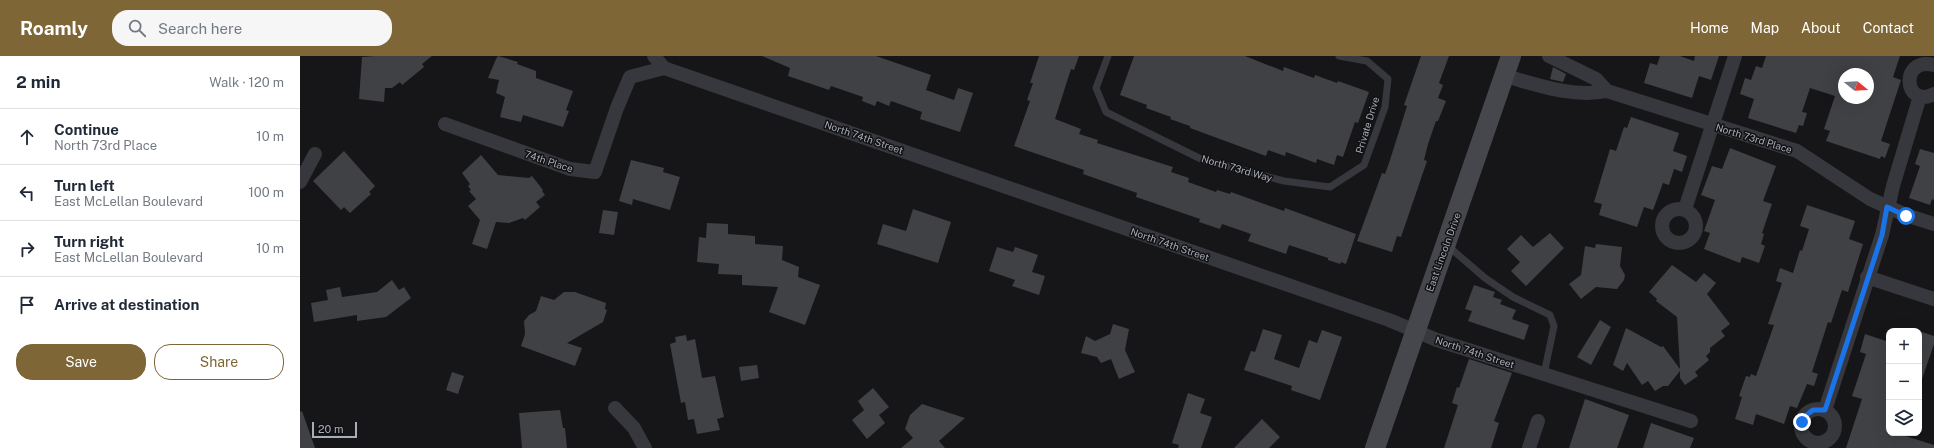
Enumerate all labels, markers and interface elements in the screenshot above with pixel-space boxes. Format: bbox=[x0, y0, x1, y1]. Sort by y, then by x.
search box bbox=[112, 10, 392, 46]
text: Roamly bbox=[20, 17, 88, 39]
icon: search bbox=[126, 17, 148, 39]
text: Search here bbox=[158, 20, 242, 37]
text: Home bbox=[1690, 20, 1729, 36]
text: Map bbox=[1751, 20, 1779, 36]
text: About bbox=[1801, 20, 1841, 36]
text: Contact bbox=[1863, 20, 1914, 36]
north arrow bbox=[1838, 68, 1874, 104]
text: 2 min bbox=[16, 72, 61, 92]
text: Walk · 120 m bbox=[209, 75, 284, 90]
street label: Private Drive bbox=[1353, 95, 1381, 155]
street label: North 74th Street bbox=[823, 118, 905, 156]
text: Continue bbox=[54, 121, 119, 138]
street label: North 73rd Place bbox=[1714, 121, 1794, 155]
icon: ahead bbox=[16, 126, 38, 148]
text: 10 m bbox=[256, 129, 284, 144]
text: North 73rd Place bbox=[54, 138, 157, 153]
street label: 74th Place bbox=[523, 148, 575, 175]
street label: North 73rd Way bbox=[1200, 152, 1274, 184]
text: Turn left bbox=[54, 177, 115, 194]
icon: left bbox=[16, 182, 38, 204]
text: 100 m bbox=[248, 185, 284, 200]
text: East McLellan Boulevard bbox=[54, 194, 203, 209]
route start bbox=[1897, 207, 1915, 225]
street label: East Lincoln Drive bbox=[1423, 211, 1463, 293]
street label: North 74th Street bbox=[1129, 225, 1211, 263]
text: Turn right bbox=[54, 233, 124, 250]
icon: right bbox=[16, 238, 38, 260]
text: 10 m bbox=[256, 241, 284, 256]
text: East McLellan Boulevard bbox=[54, 250, 203, 265]
icon: arrive bbox=[16, 294, 38, 316]
text: Arrive at destination bbox=[54, 296, 199, 313]
map controls bbox=[1886, 328, 1922, 436]
button: + bbox=[1886, 328, 1922, 364]
street label: North 74th Street bbox=[1434, 334, 1516, 370]
button: Save bbox=[16, 344, 146, 380]
button: Share bbox=[154, 344, 284, 380]
button: − bbox=[1886, 364, 1922, 400]
button: layers bbox=[1886, 400, 1922, 436]
route end bbox=[1793, 413, 1811, 431]
scale bar bbox=[312, 420, 357, 439]
text: 20 m bbox=[318, 423, 343, 435]

